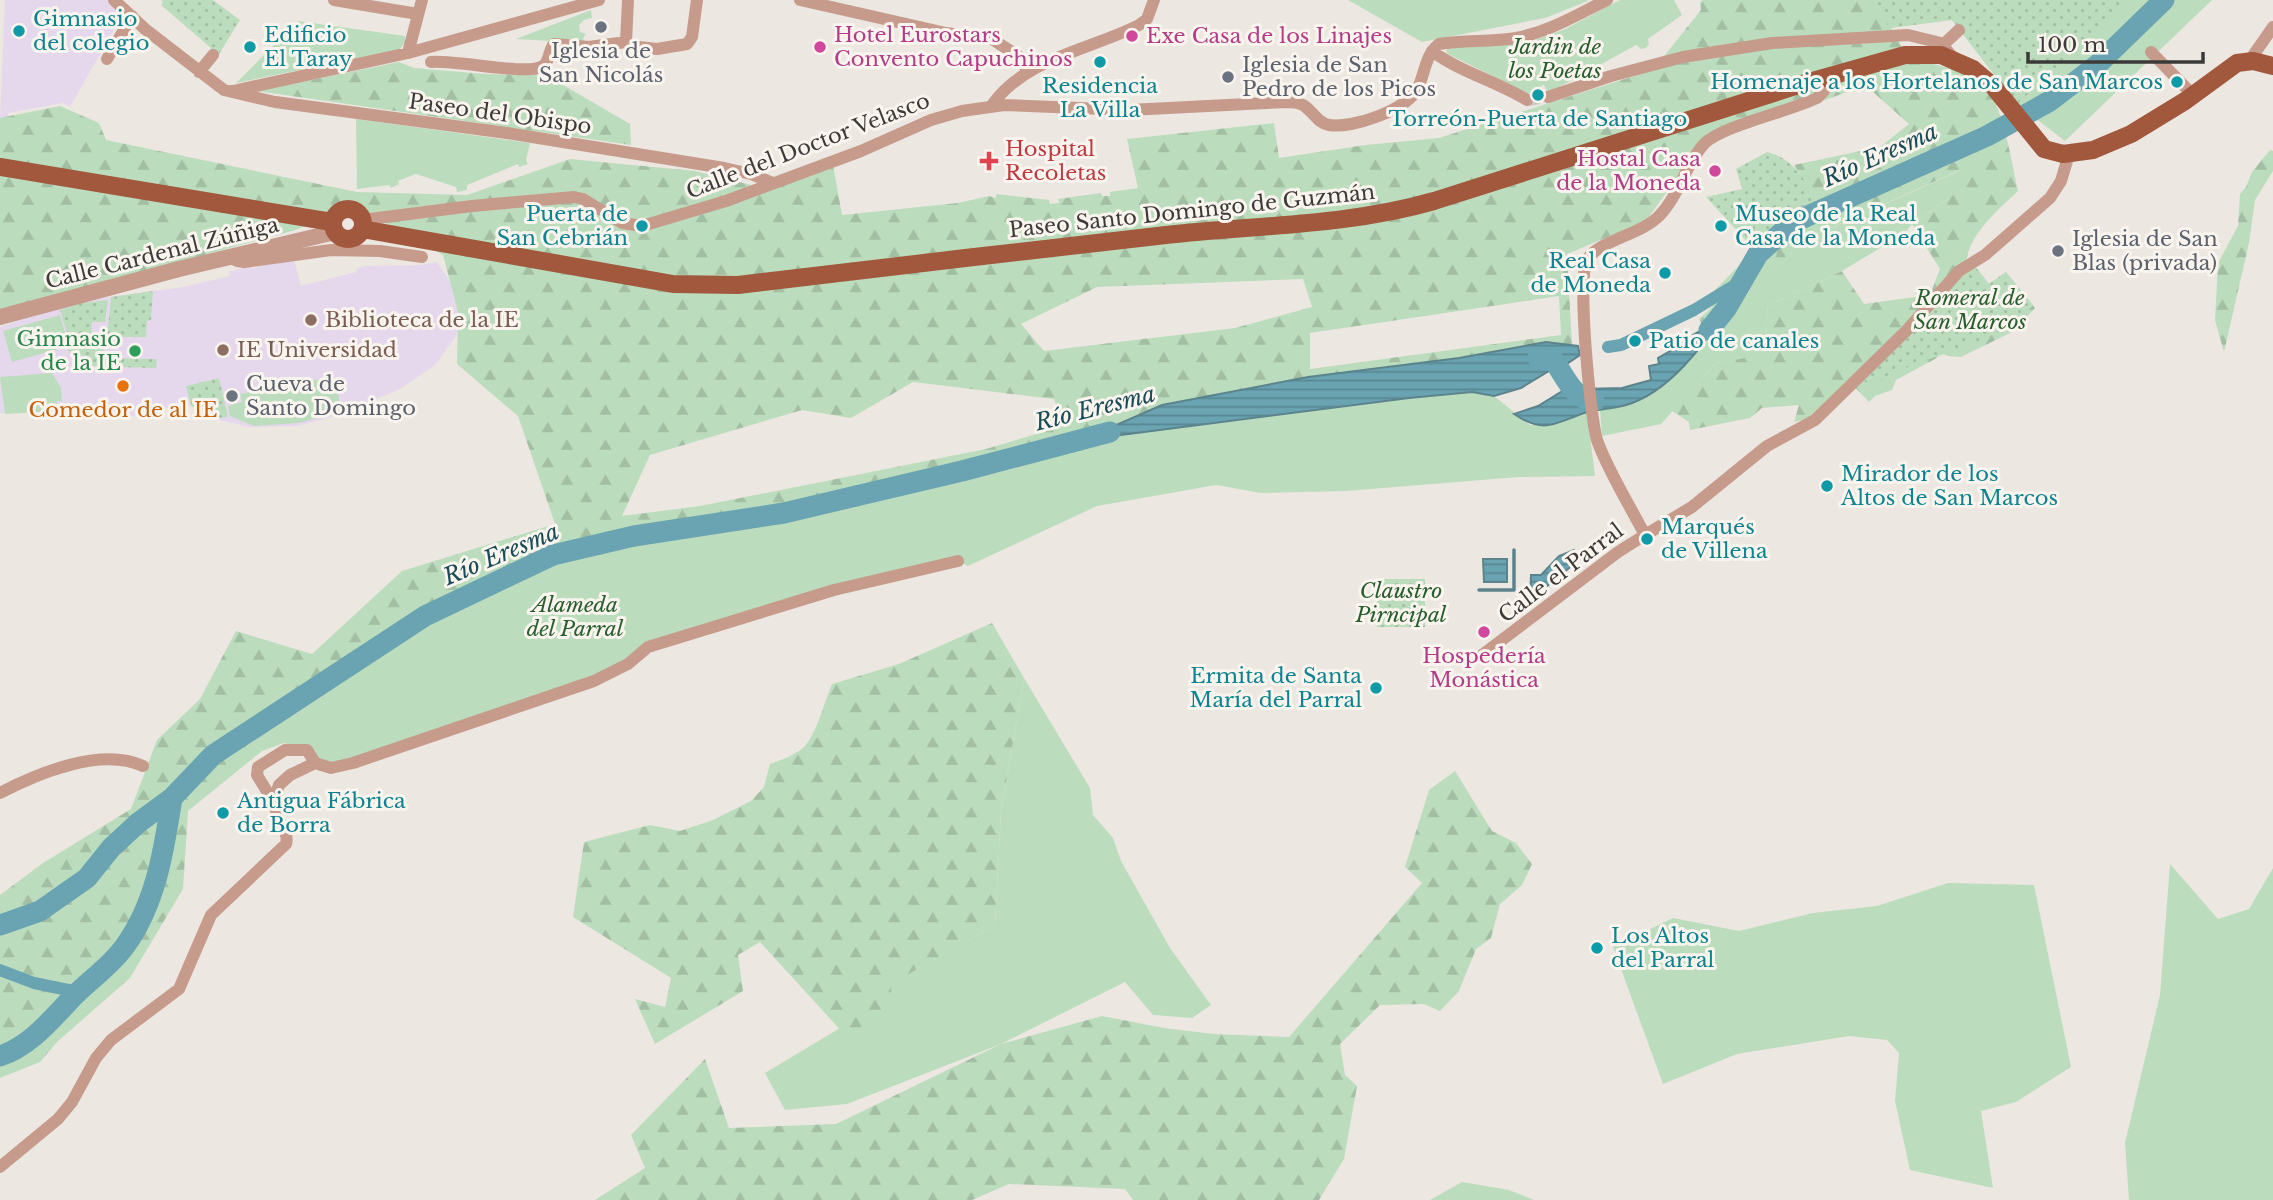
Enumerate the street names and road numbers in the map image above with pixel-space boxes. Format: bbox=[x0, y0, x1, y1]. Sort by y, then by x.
street label: Calle del Doctor Velasco bbox=[683, 87, 933, 205]
street label: Paseo del Obispo bbox=[407, 88, 593, 140]
street label: Paseo Santo Domingo de Guzmán bbox=[1008, 179, 1376, 243]
street label: Calle Cardenal Zúñiga bbox=[43, 211, 282, 295]
street label: Calle el Parral bbox=[1494, 518, 1629, 628]

